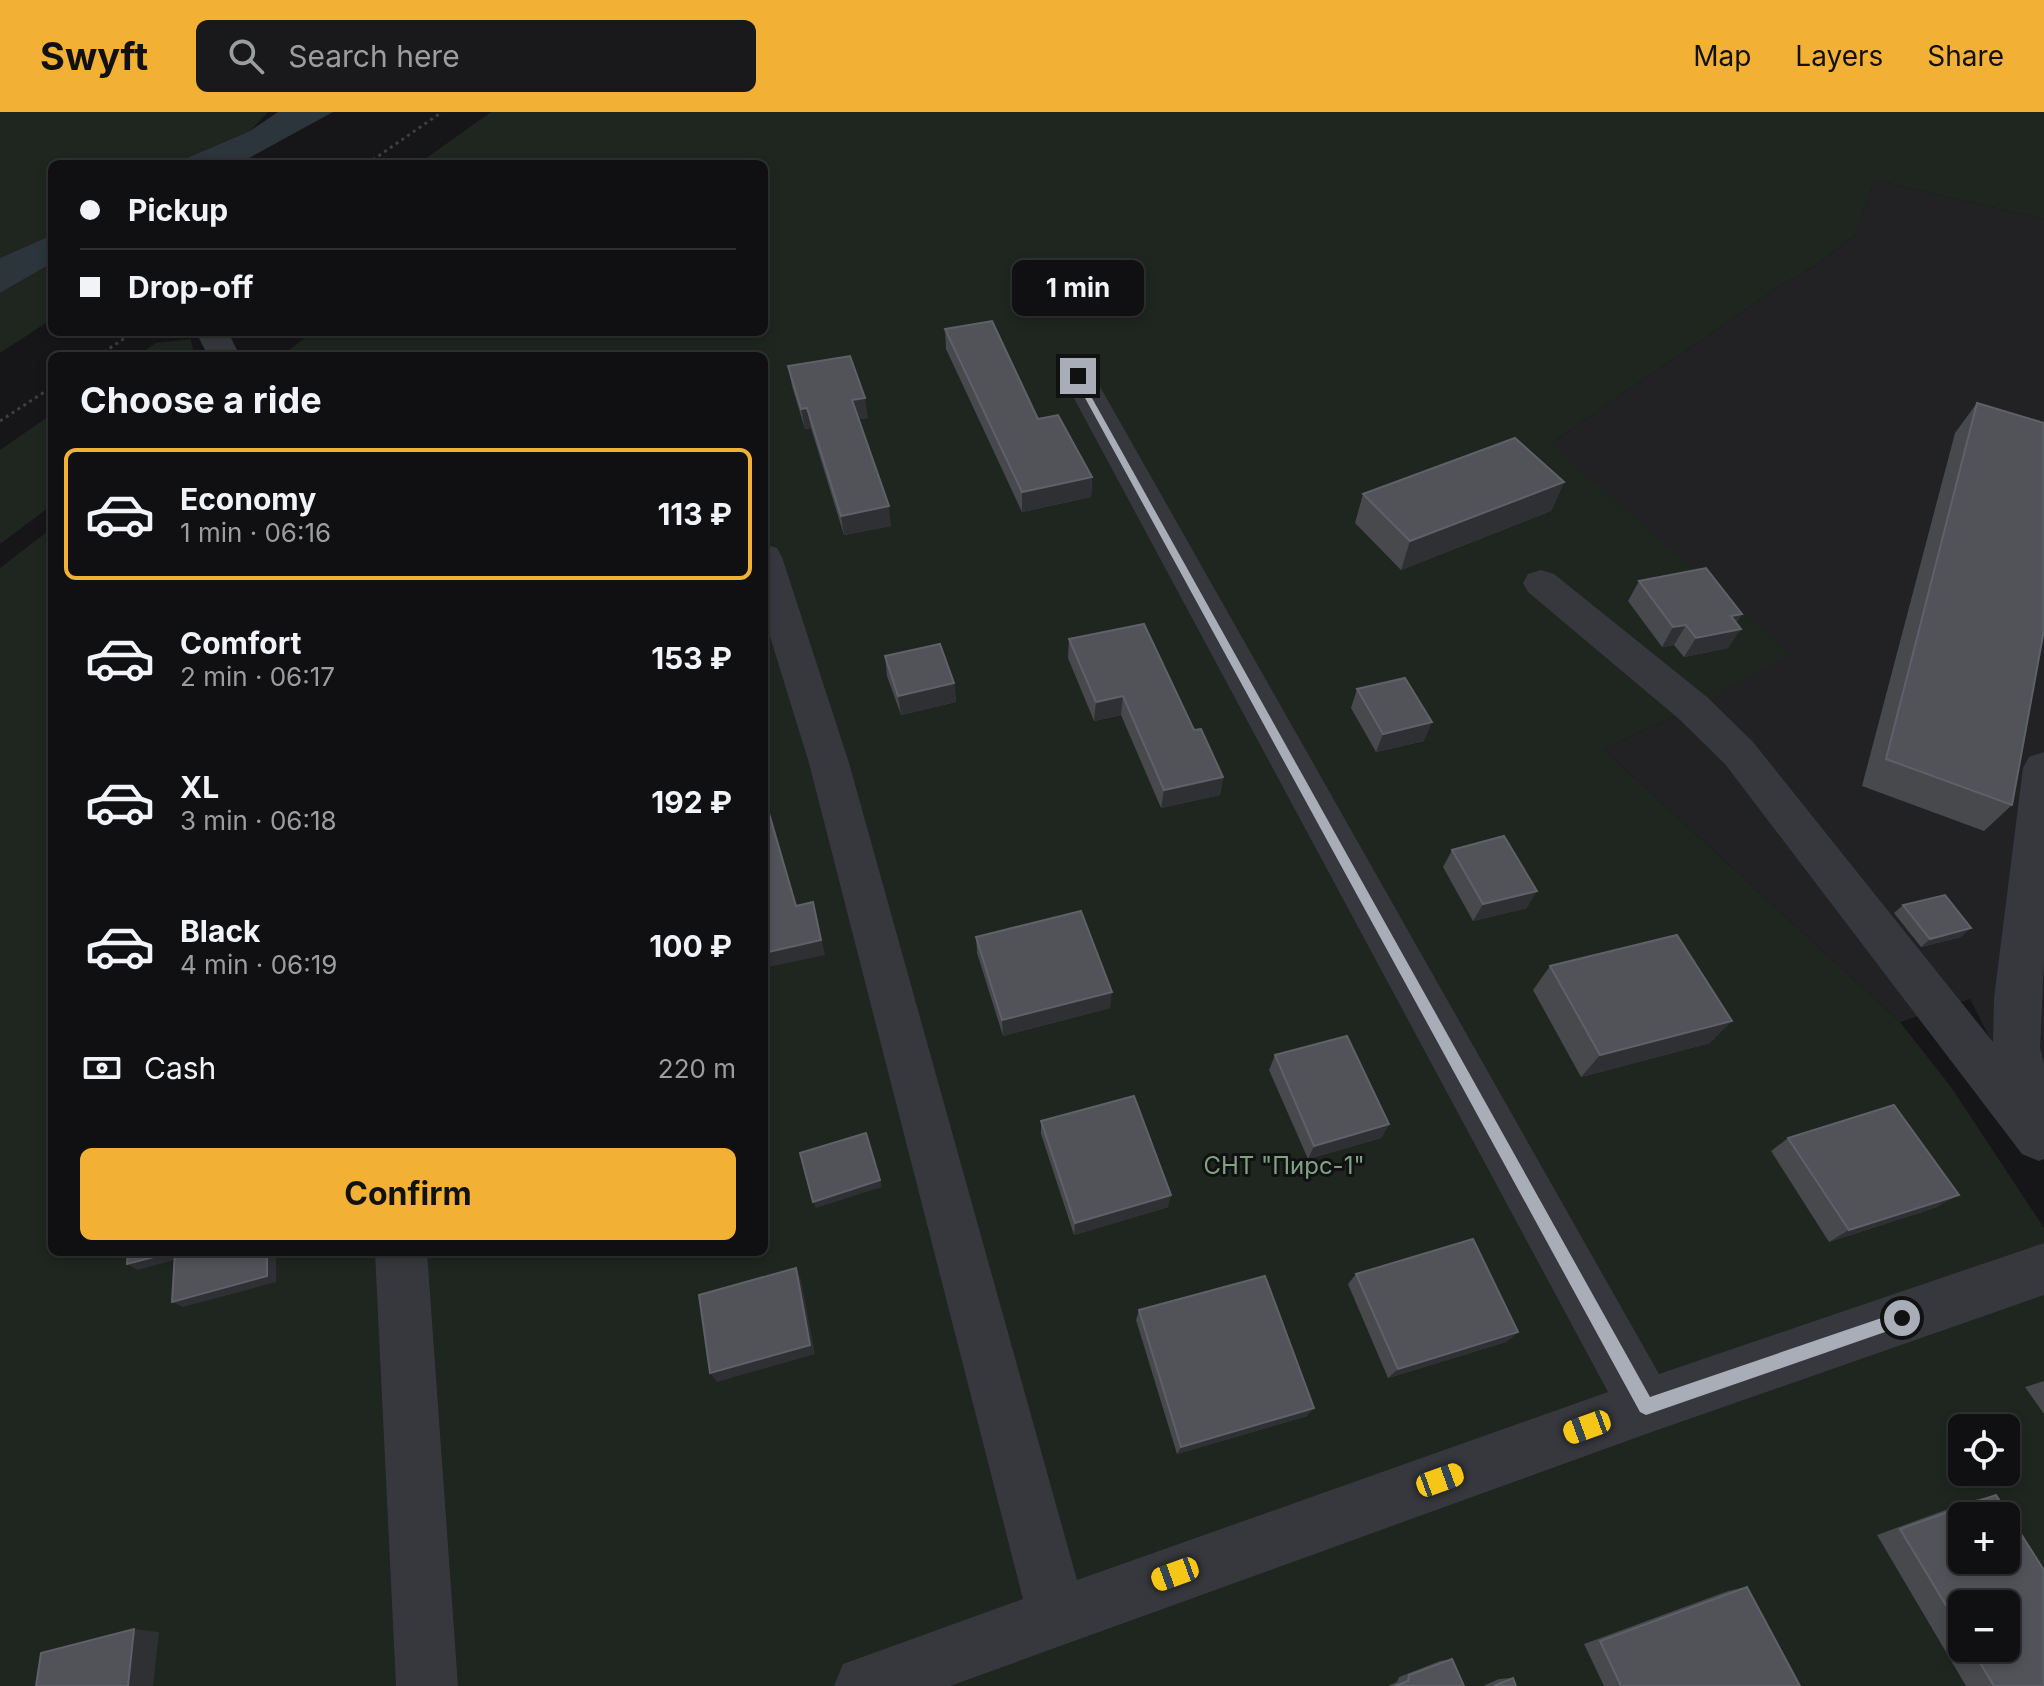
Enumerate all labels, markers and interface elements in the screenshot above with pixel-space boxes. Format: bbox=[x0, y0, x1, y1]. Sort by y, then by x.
search box bbox=[196, 20, 756, 92]
text: Swyft bbox=[40, 33, 148, 79]
icon: search bbox=[224, 34, 268, 78]
text: Search here bbox=[288, 38, 460, 74]
text: Map bbox=[1693, 39, 1751, 73]
text: Layers bbox=[1795, 39, 1883, 73]
text: Share bbox=[1927, 39, 2004, 73]
text: Pickup bbox=[128, 192, 228, 228]
callout: 1 min bbox=[1012, 260, 1144, 316]
text: Drop-off bbox=[128, 269, 254, 305]
text: 1 min bbox=[1046, 272, 1110, 303]
route end bbox=[1060, 358, 1096, 394]
text: Choose a ride bbox=[80, 378, 322, 422]
icon: car bbox=[84, 478, 156, 550]
text: Economy bbox=[180, 481, 316, 517]
text: 113 ₽ bbox=[657, 496, 732, 532]
text: 1 min · 06:16 bbox=[180, 517, 331, 548]
icon: car bbox=[84, 622, 156, 694]
text: Comfort bbox=[180, 625, 301, 661]
text: 153 ₽ bbox=[651, 640, 732, 676]
text: 2 min · 06:17 bbox=[180, 661, 335, 692]
icon: car bbox=[84, 766, 156, 838]
text: XL bbox=[180, 769, 219, 805]
text: 192 ₽ bbox=[651, 784, 732, 820]
text: 3 min · 06:18 bbox=[180, 805, 337, 836]
icon: car bbox=[84, 910, 156, 982]
text: Black bbox=[180, 913, 260, 949]
text: 100 ₽ bbox=[649, 928, 732, 964]
text: 4 min · 06:19 bbox=[180, 949, 337, 980]
icon: cash bbox=[80, 1046, 124, 1090]
text: Cash bbox=[144, 1050, 216, 1086]
text: 220 m bbox=[658, 1053, 736, 1084]
button: Confirm bbox=[80, 1148, 736, 1240]
park label: СНТ "Пирс-1" bbox=[1203, 1151, 1365, 1180]
route start bbox=[1884, 1300, 1920, 1336]
car bbox=[1560, 1408, 1614, 1446]
map controls bbox=[1948, 1414, 2020, 1662]
button: locate bbox=[1948, 1414, 2020, 1486]
car bbox=[1413, 1461, 1467, 1499]
button: + bbox=[1948, 1502, 2020, 1574]
car bbox=[1148, 1555, 1202, 1593]
button: − bbox=[1948, 1590, 2020, 1662]

